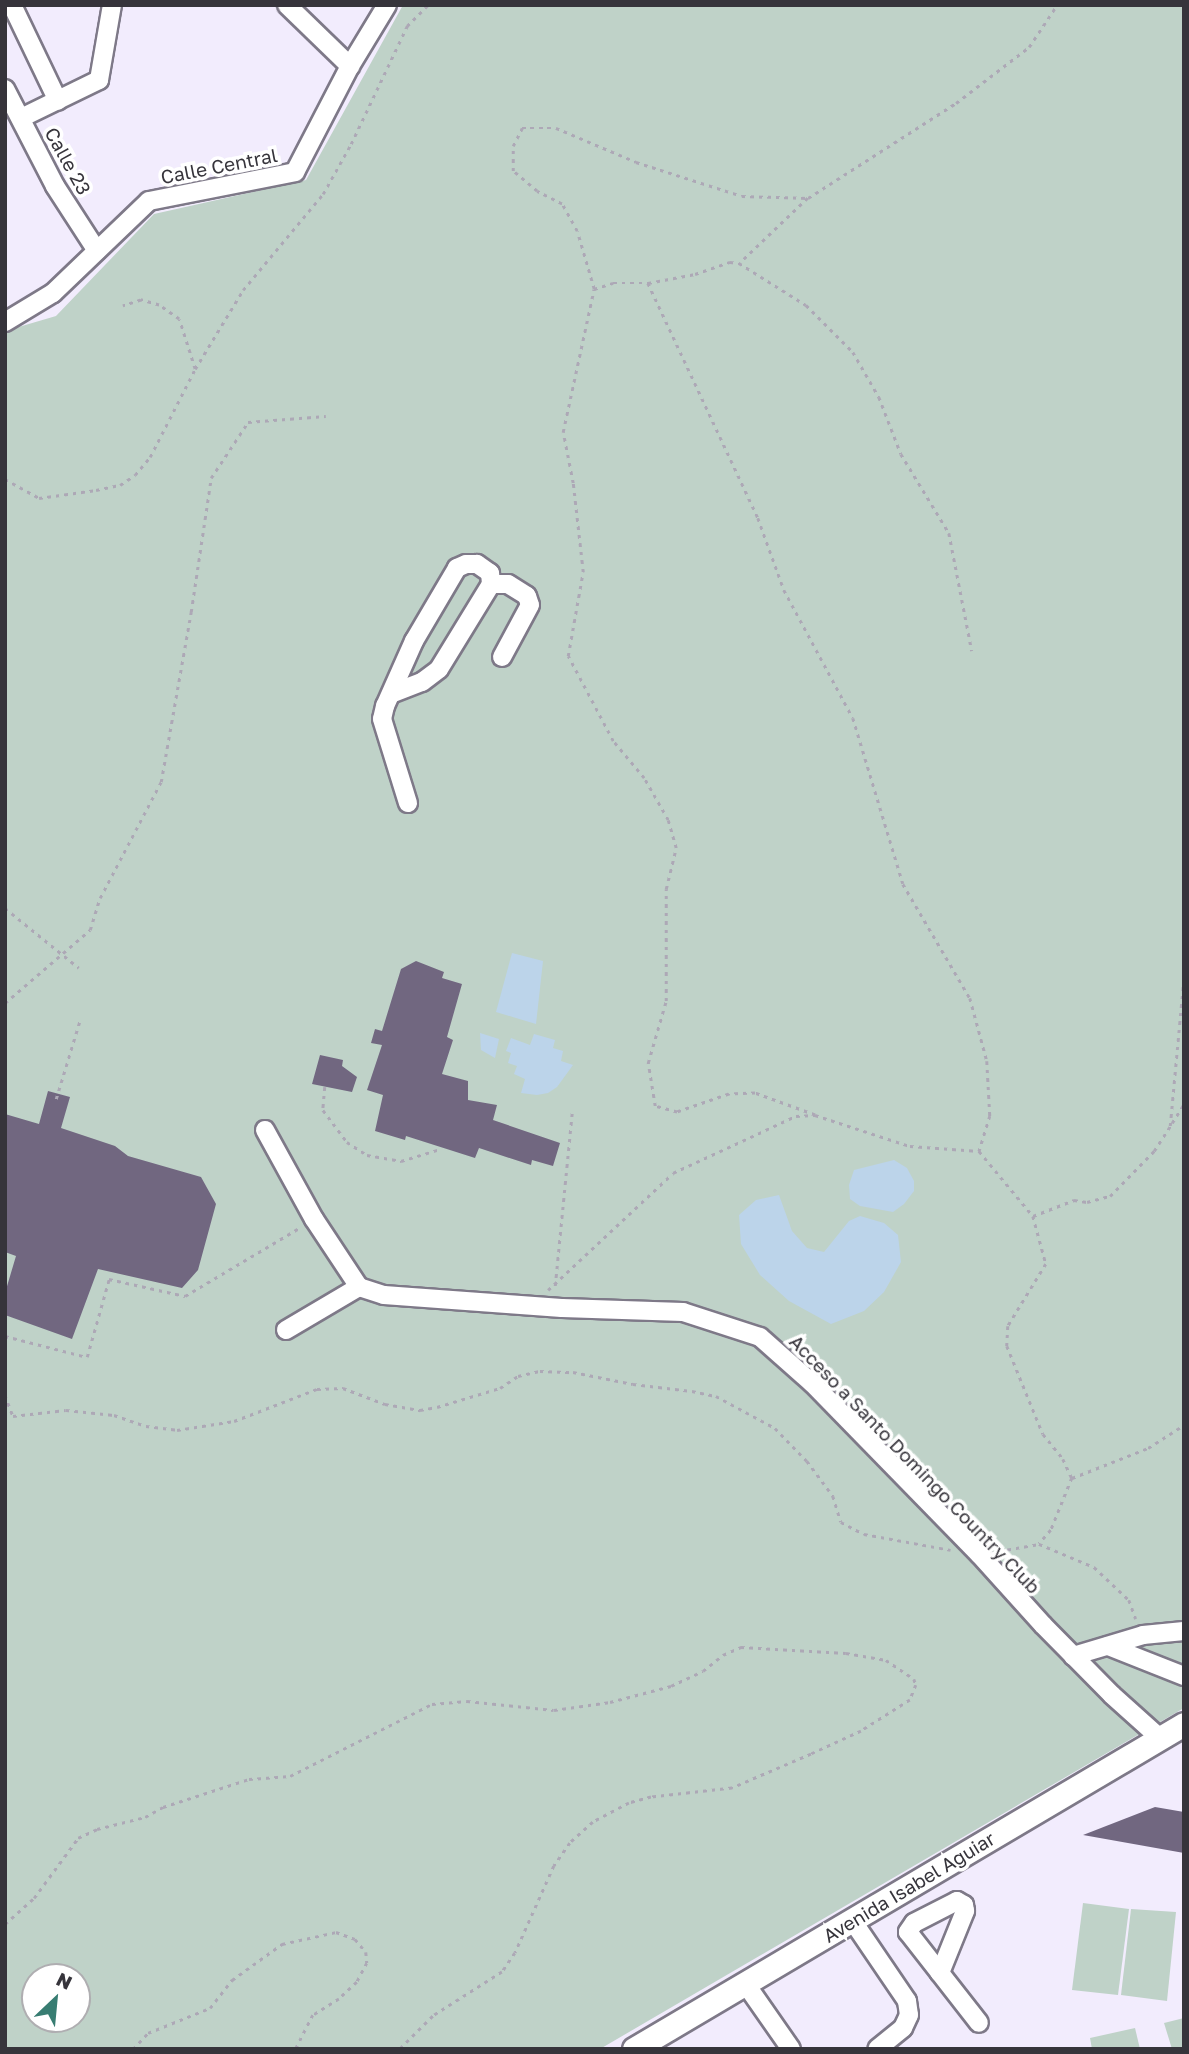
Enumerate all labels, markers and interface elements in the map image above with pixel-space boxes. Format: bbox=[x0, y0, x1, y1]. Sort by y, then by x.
street label: Calle 23 bbox=[40, 123, 96, 199]
street label: Calle Central bbox=[159, 144, 279, 188]
street label: Acceso a Santo Domingo Country Club bbox=[785, 1330, 1045, 1598]
street label: Avenida Isabel Aguiar bbox=[819, 1827, 999, 1947]
north arrow bbox=[21, 1963, 91, 2033]
text: N bbox=[53, 1967, 76, 1994]

